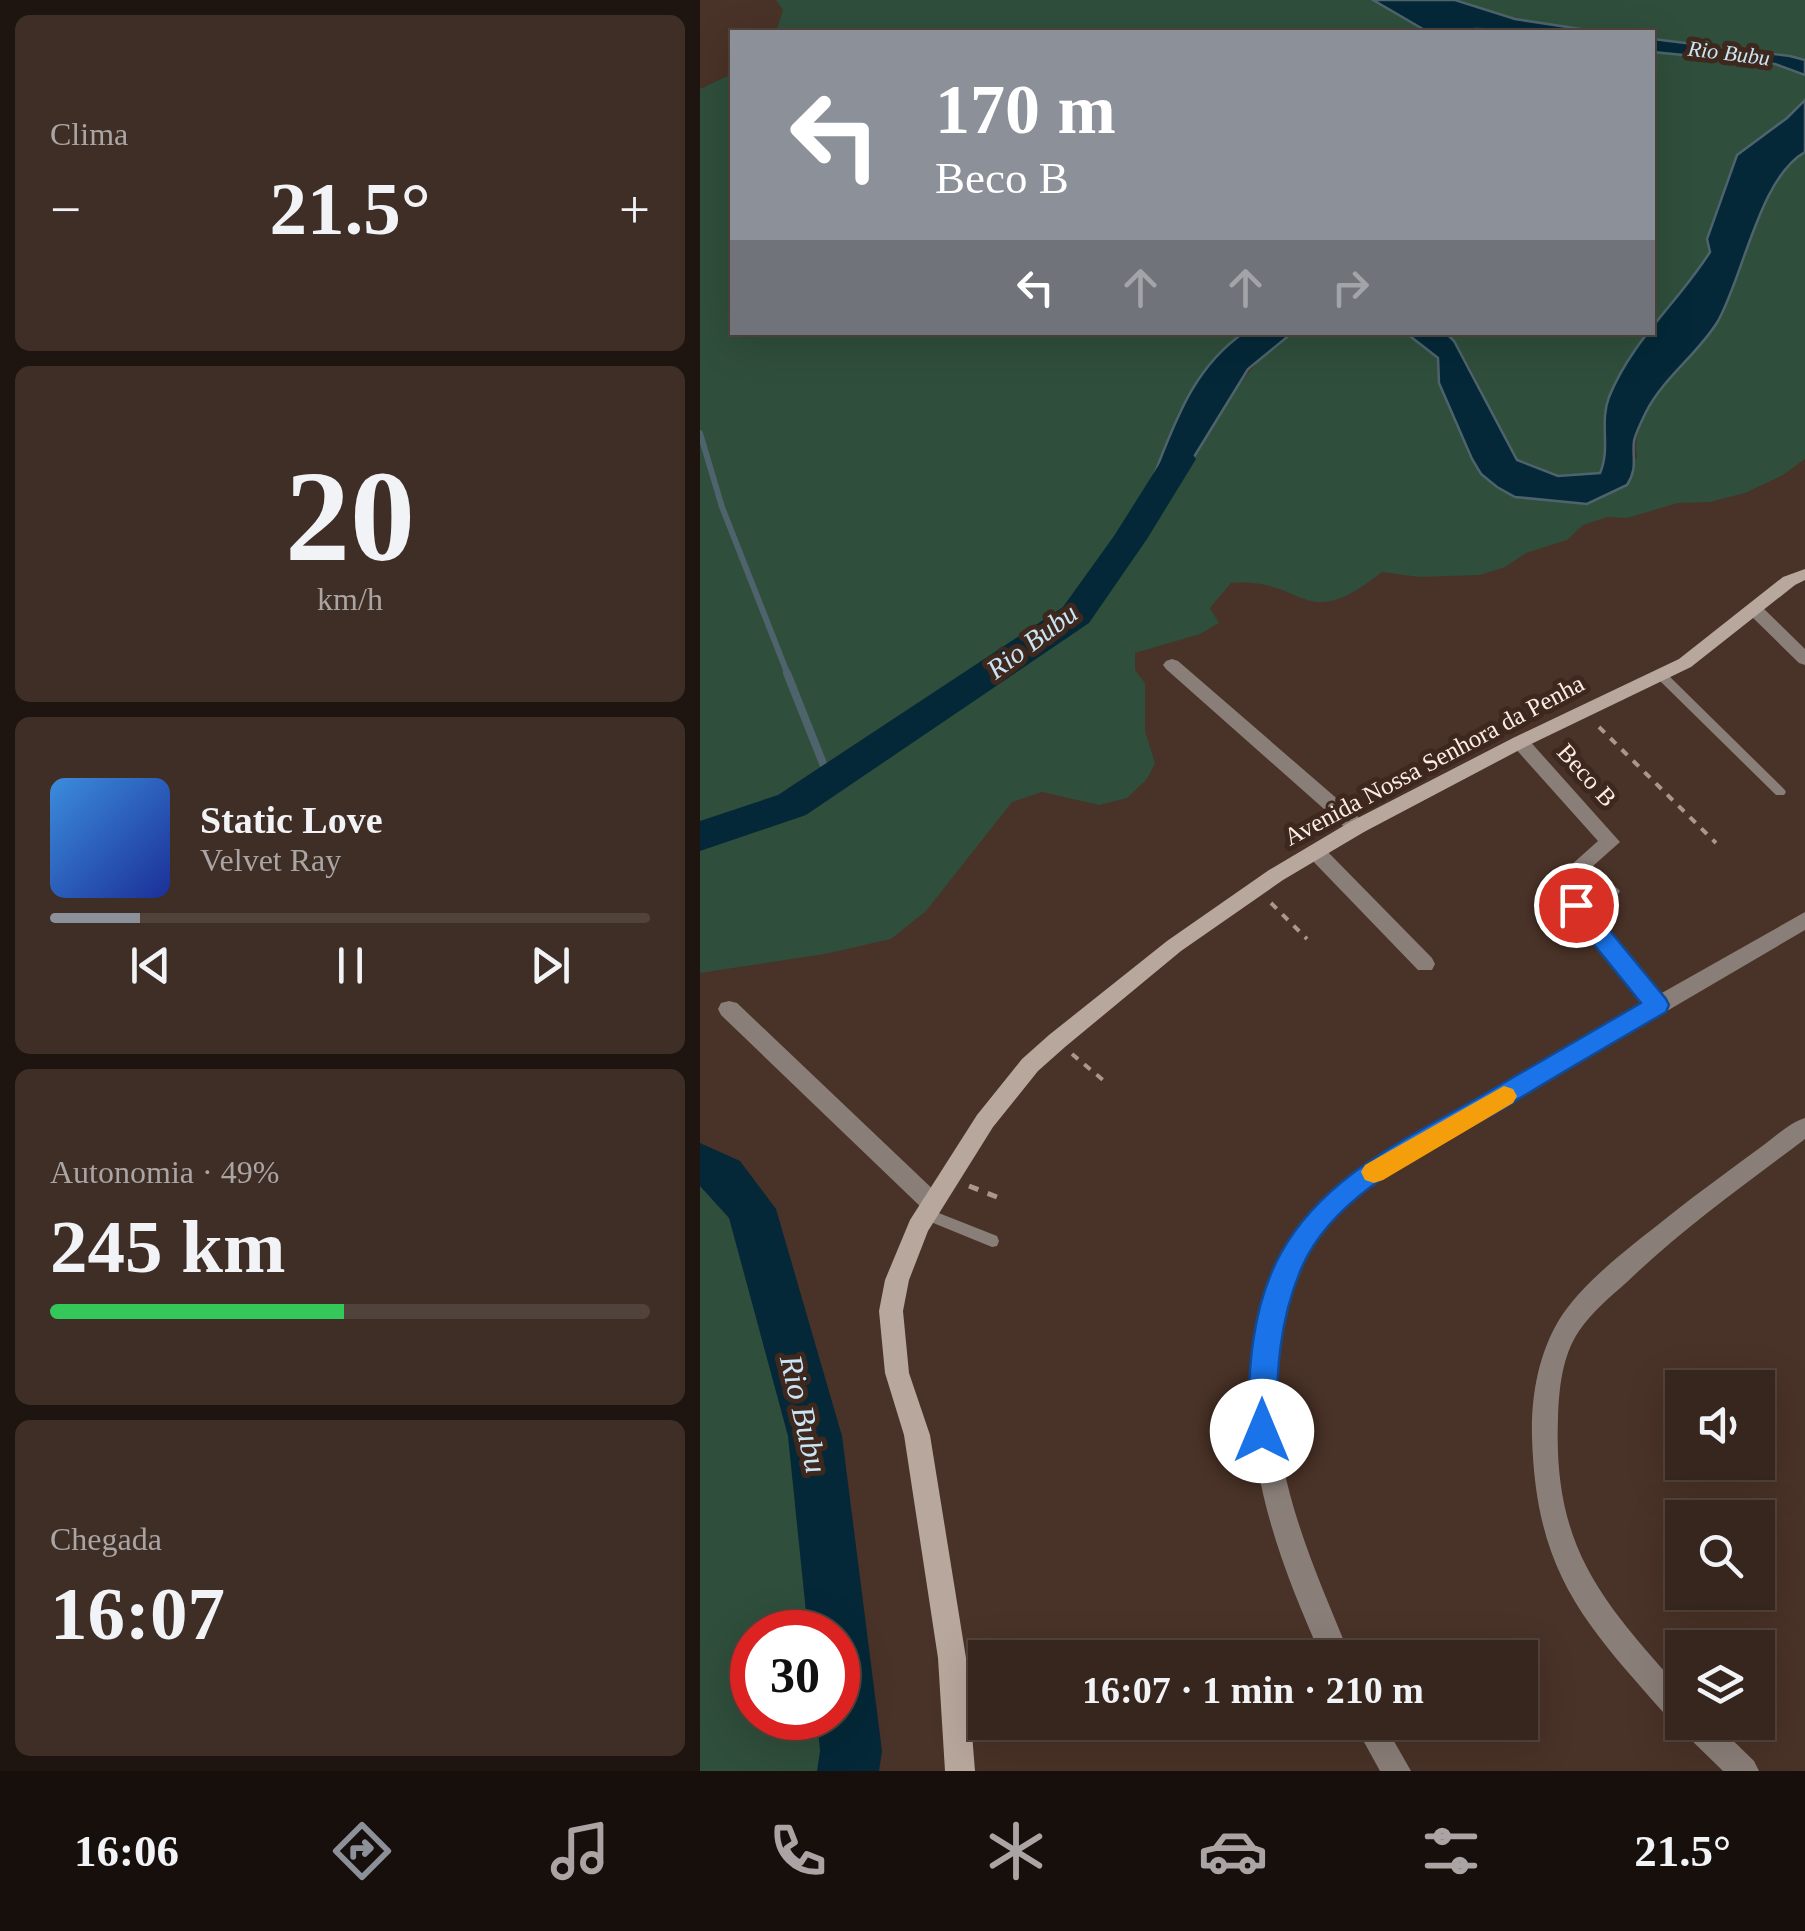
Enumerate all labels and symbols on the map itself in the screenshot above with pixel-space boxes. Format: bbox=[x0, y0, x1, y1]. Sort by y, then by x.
water label: Rio Bubu bbox=[1686, 35, 1771, 70]
water label: Rio Bubu bbox=[980, 597, 1083, 686]
street label: Avenida Nossa Senhora da Penha bbox=[1280, 669, 1588, 851]
street label: Beco B bbox=[1552, 738, 1622, 812]
pin bbox=[1534, 863, 1619, 948]
water label: Rio Bubu bbox=[773, 1351, 835, 1477]
position arrow bbox=[1210, 1379, 1314, 1483]
speed limit sign: 30 bbox=[730, 1610, 860, 1740]

